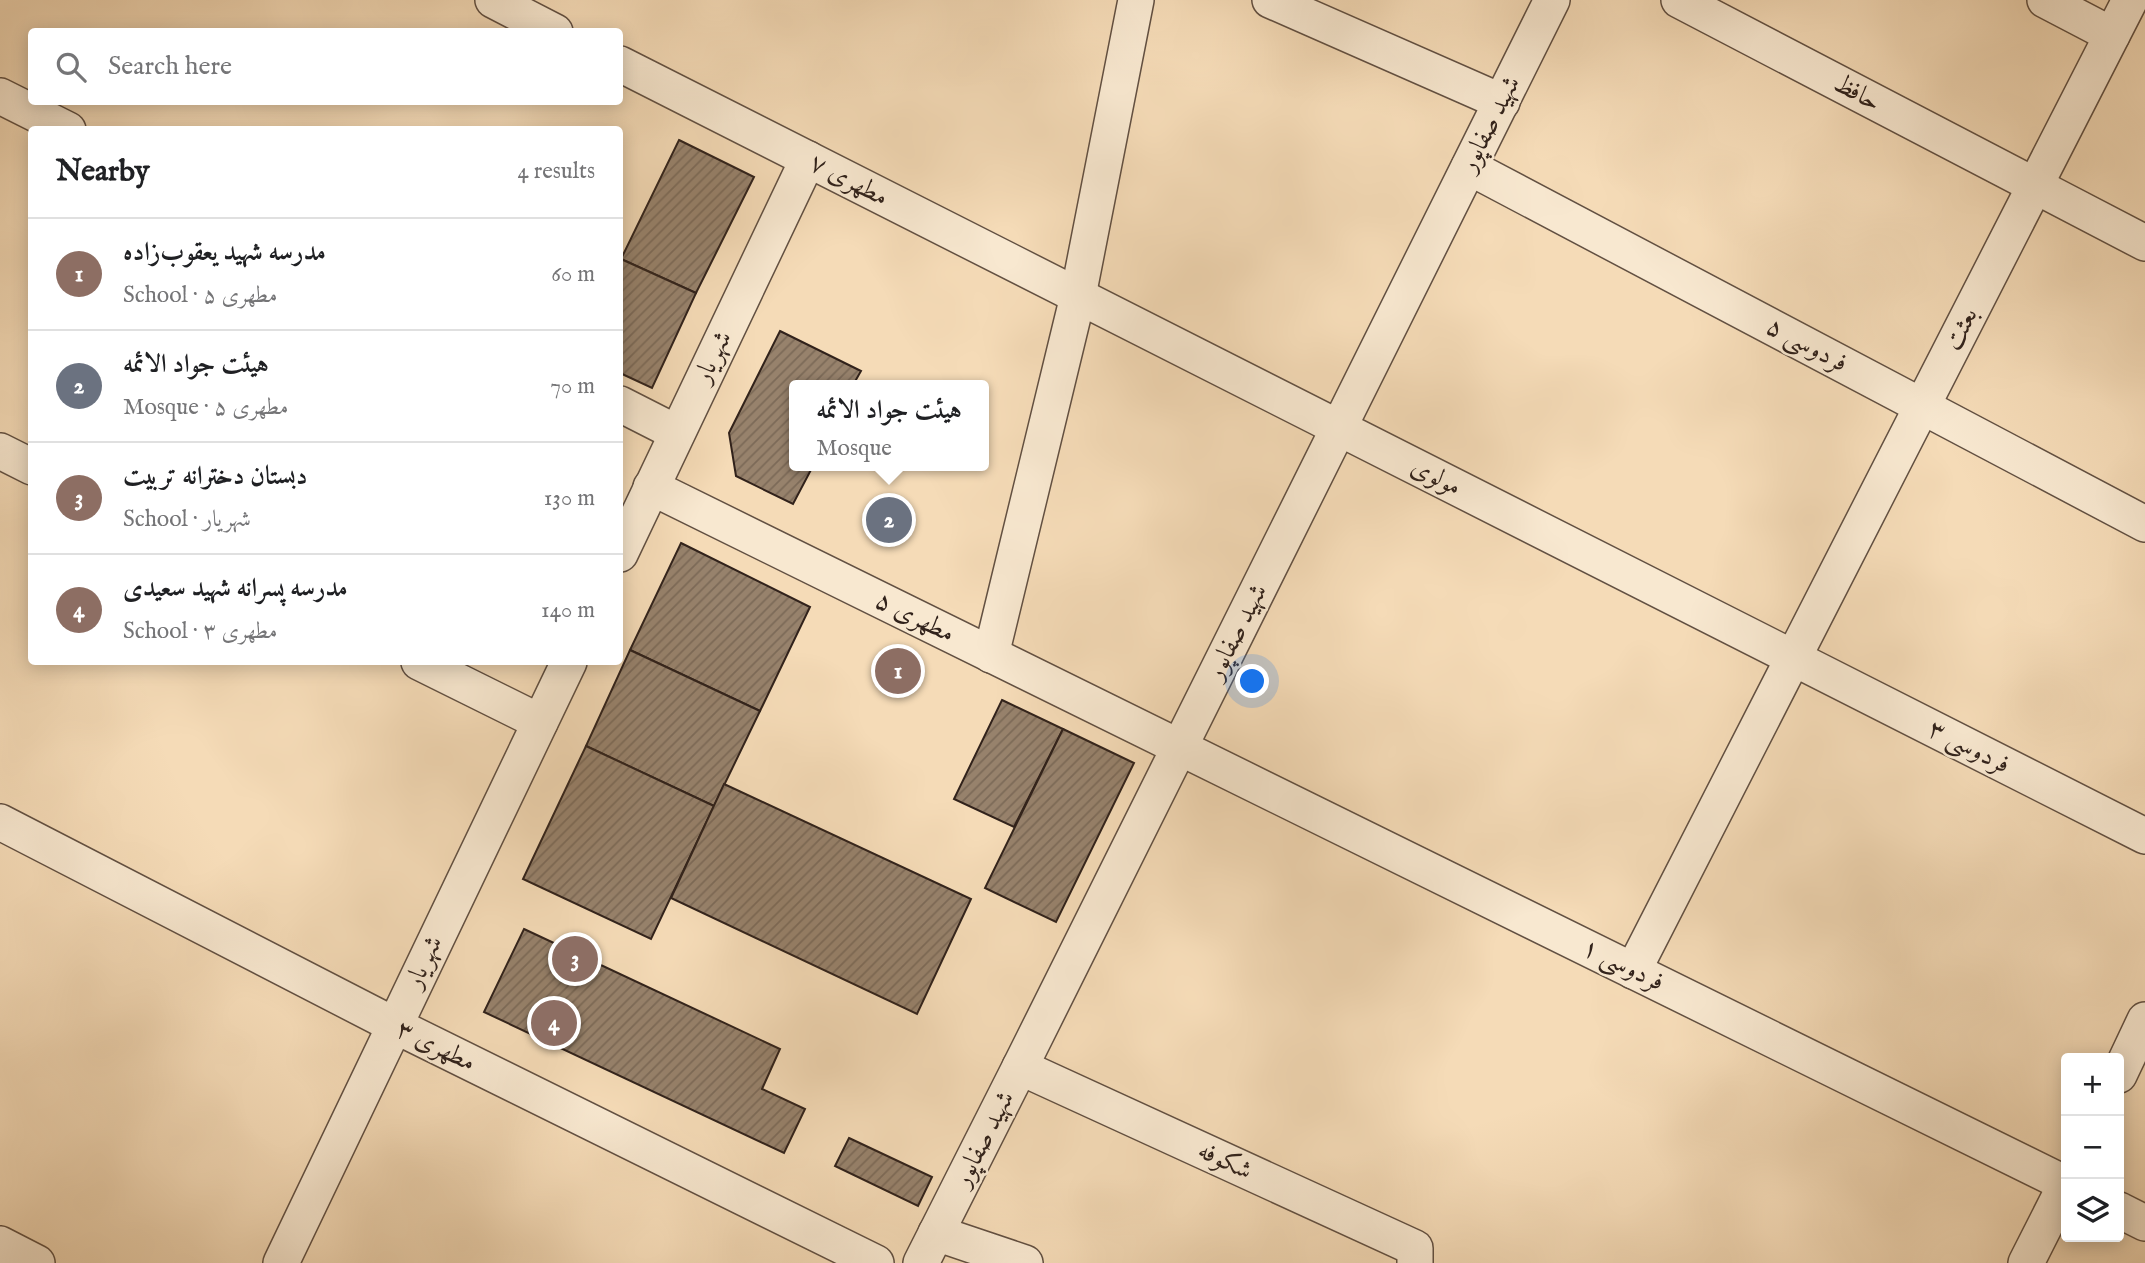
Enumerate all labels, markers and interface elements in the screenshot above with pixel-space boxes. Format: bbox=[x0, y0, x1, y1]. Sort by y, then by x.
search box bbox=[28, 28, 623, 105]
icon: search bbox=[52, 48, 90, 86]
text: Search here bbox=[108, 50, 232, 83]
street label: حافظ bbox=[1828, 67, 1886, 119]
street label: شهید صفاپور bbox=[1450, 70, 1529, 181]
street label: مطهری ۷ bbox=[804, 146, 894, 214]
text: Nearby bbox=[56, 153, 149, 191]
text: 4 results bbox=[517, 157, 595, 186]
text: مدرسه شهید یعقوب‌زاده bbox=[123, 236, 326, 269]
text: 1 bbox=[75, 260, 83, 289]
text: 60 m bbox=[551, 260, 595, 289]
text: School · مطهری ۵ bbox=[123, 281, 278, 310]
street label: بعثت bbox=[1936, 302, 1986, 356]
street label: فردوسی ۵ bbox=[1760, 310, 1853, 381]
street label: شهریار bbox=[685, 325, 740, 391]
text: هیئت جواد الائمه bbox=[123, 348, 269, 381]
text: 2 bbox=[74, 372, 84, 401]
text: 70 m bbox=[550, 372, 595, 401]
popup bbox=[789, 380, 989, 471]
text: Mosque · مطهری ۵ bbox=[123, 393, 288, 422]
text: هیئت جواد الائمه bbox=[816, 394, 962, 427]
text: Mosque bbox=[816, 434, 892, 463]
street label: مولوی bbox=[1405, 450, 1467, 504]
text: دبستان دخترانه تربیت bbox=[123, 460, 307, 493]
text: 3 bbox=[75, 484, 83, 513]
text: 130 m bbox=[544, 484, 595, 513]
pin: 2 bbox=[866, 494, 912, 546]
text: School · شهریار bbox=[123, 505, 251, 534]
text: مدرسه پسرانه شهید سعیدی bbox=[123, 572, 348, 605]
street label: شهید صفاپور bbox=[1197, 578, 1276, 689]
street label: مطهری ۵ bbox=[870, 584, 960, 650]
text: 4 bbox=[73, 596, 85, 625]
text: 140 m bbox=[541, 596, 595, 625]
text: School · مطهری ۳ bbox=[123, 617, 278, 646]
pin: 1 bbox=[875, 645, 921, 697]
your location bbox=[1235, 664, 1269, 698]
street label: فردوسی ۳ bbox=[1922, 712, 2015, 782]
street label: شهریار bbox=[396, 930, 450, 996]
street label: فردوسی ۱ bbox=[1576, 931, 1670, 1000]
pin: 3 bbox=[552, 933, 598, 985]
pin: 4 bbox=[531, 997, 577, 1049]
street label: مطهری ۳ bbox=[391, 1013, 481, 1079]
map controls bbox=[2061, 1053, 2124, 1242]
button: + bbox=[2061, 1053, 2124, 1116]
street label: شهید صفاپور bbox=[944, 1085, 1023, 1196]
button: − bbox=[2061, 1116, 2124, 1179]
street label: شکوفه bbox=[1192, 1134, 1258, 1188]
button: layers bbox=[2061, 1179, 2124, 1242]

